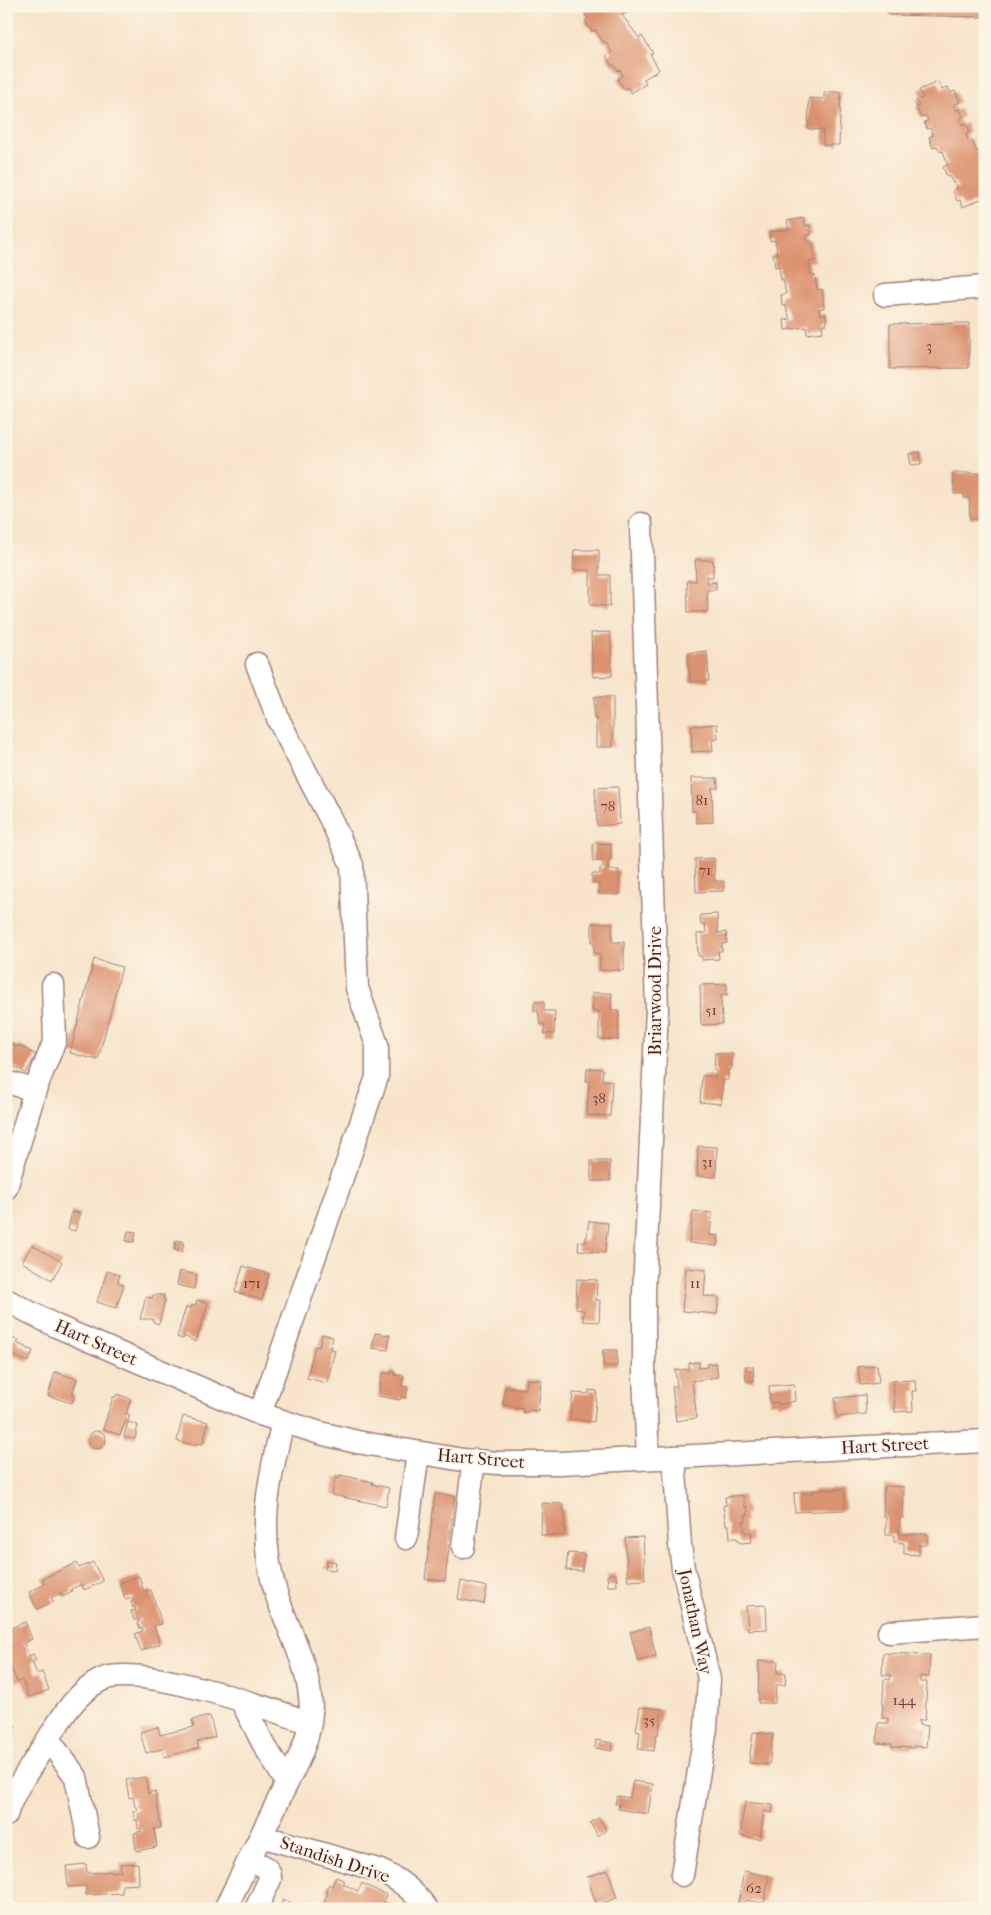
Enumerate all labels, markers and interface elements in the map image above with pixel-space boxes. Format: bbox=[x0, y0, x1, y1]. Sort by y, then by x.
house number: 3 bbox=[926, 337, 932, 355]
house number: 81 bbox=[696, 791, 708, 809]
house number: 78 bbox=[601, 797, 615, 815]
house number: 71 bbox=[699, 861, 711, 879]
street label: Briarwood Drive bbox=[645, 926, 666, 1056]
house number: 51 bbox=[705, 1001, 717, 1019]
house number: 38 bbox=[592, 1089, 606, 1107]
house number: 31 bbox=[701, 1153, 713, 1171]
house number: 171 bbox=[243, 1274, 261, 1292]
house number: 11 bbox=[690, 1274, 700, 1292]
street label: Hart Street bbox=[51, 1315, 141, 1371]
street label: Hart Street bbox=[840, 1433, 930, 1459]
street label: Hart Street bbox=[436, 1445, 526, 1473]
street label: Jonathan Way bbox=[673, 1565, 717, 1678]
house number: 144 bbox=[892, 1691, 917, 1709]
house number: 35 bbox=[643, 1711, 655, 1729]
street label: Standish Drive bbox=[278, 1832, 393, 1888]
house number: 62 bbox=[746, 1879, 762, 1897]

